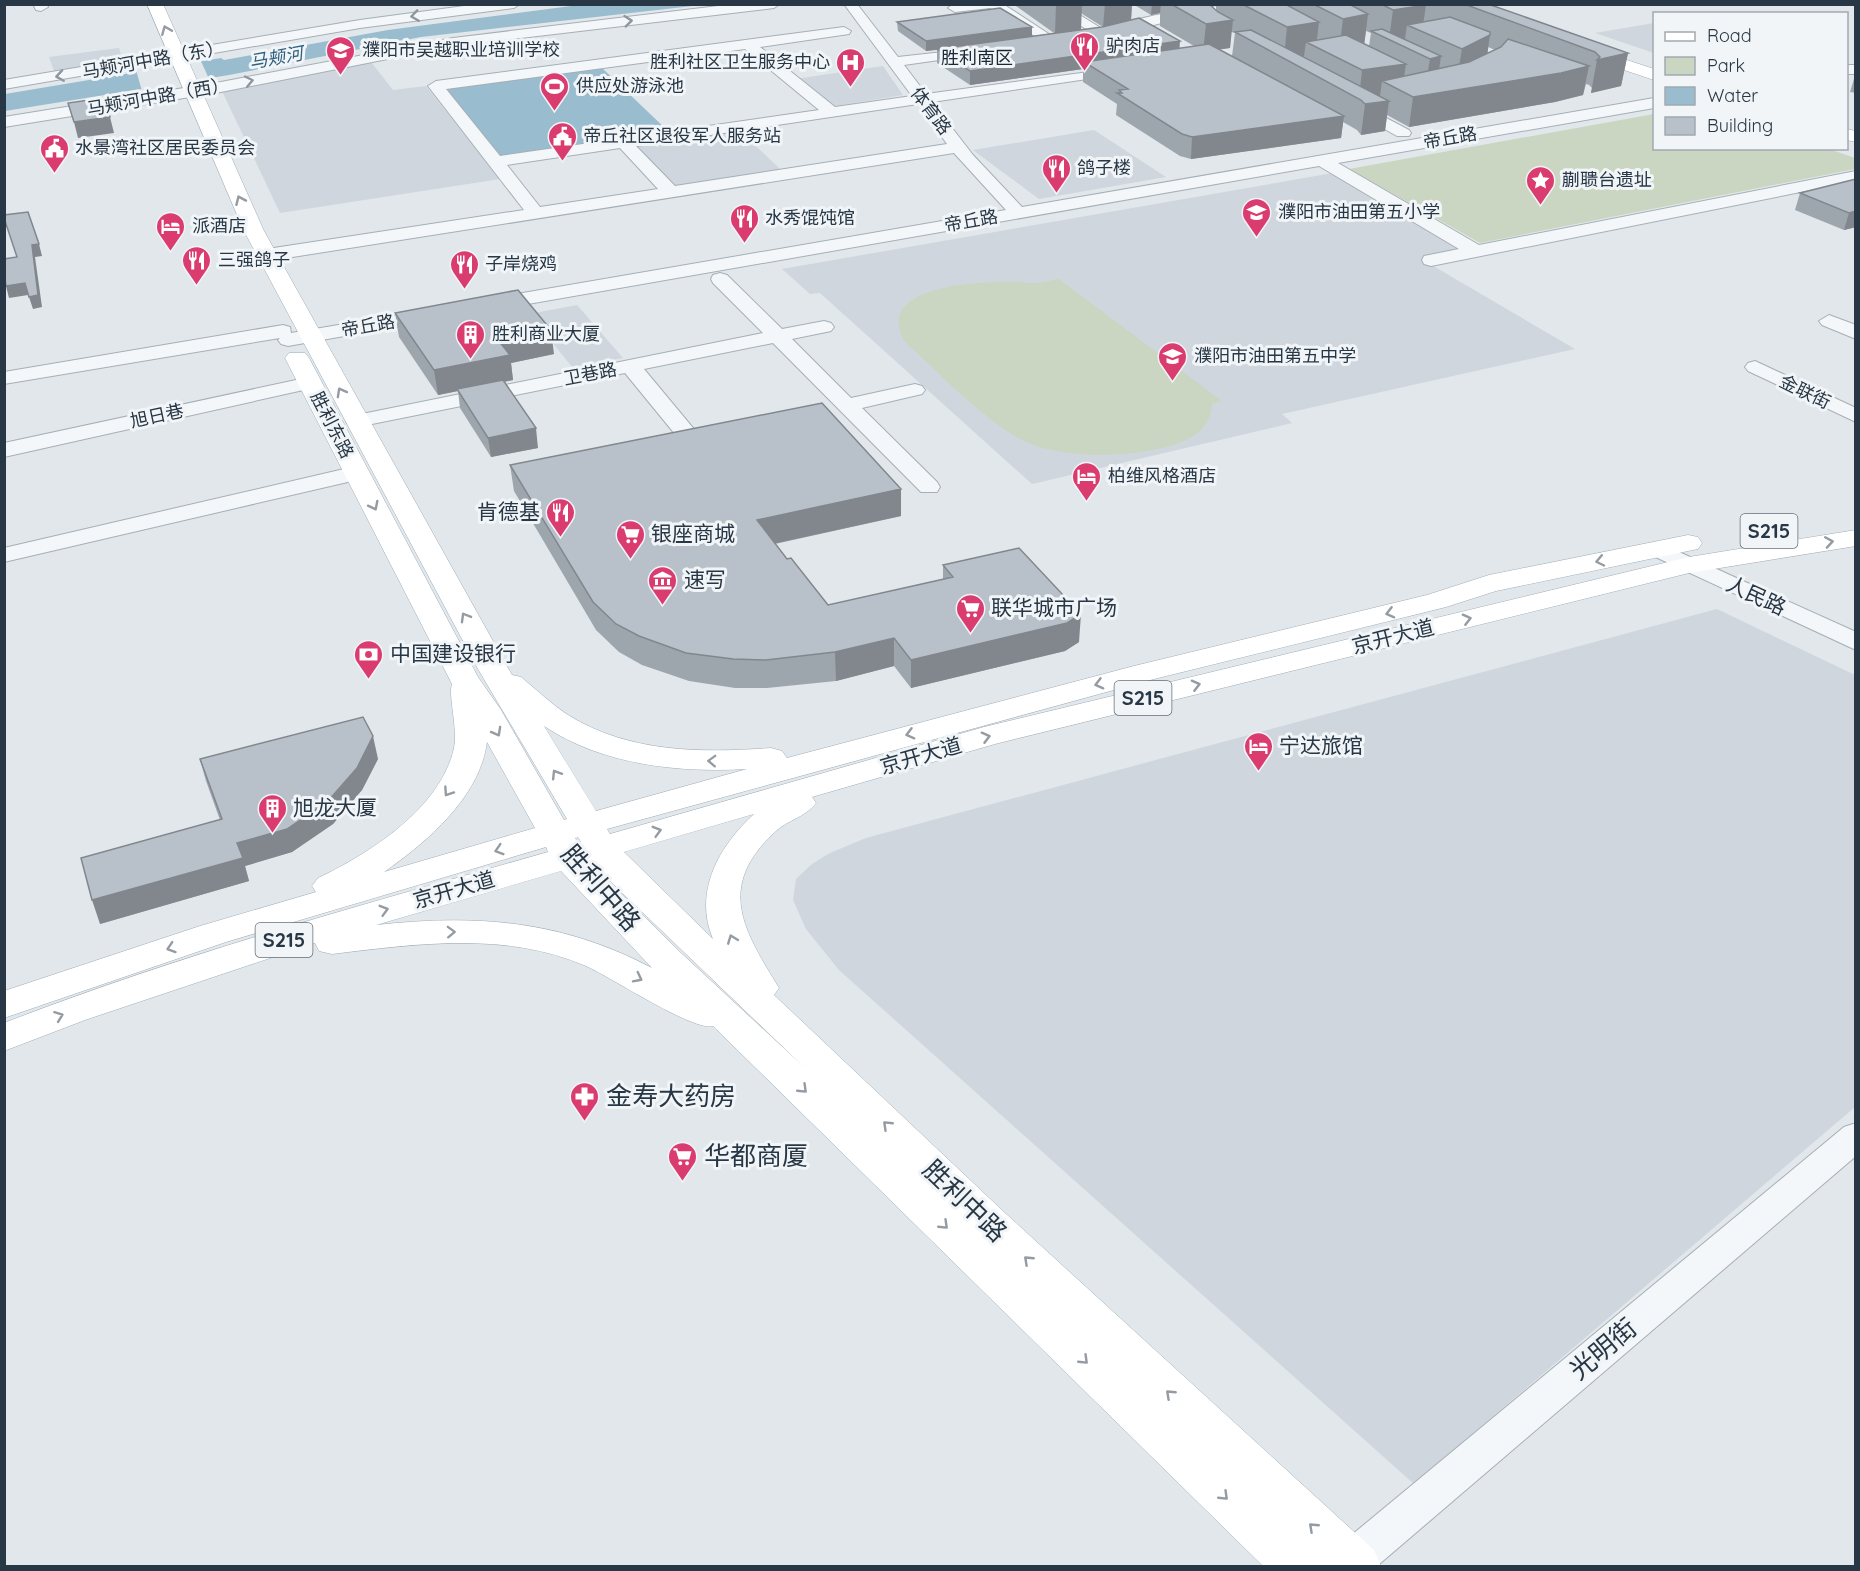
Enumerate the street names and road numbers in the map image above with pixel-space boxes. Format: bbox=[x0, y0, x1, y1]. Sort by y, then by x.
street label: 马颊河中路（东） bbox=[80, 36, 226, 83]
street label: 马颊河中路（西） bbox=[85, 73, 231, 120]
street label: 体育路 bbox=[906, 82, 957, 139]
street label: 帝丘路 bbox=[1421, 121, 1478, 154]
street label: 帝丘路 bbox=[942, 204, 999, 237]
street label: 帝丘路 bbox=[339, 309, 396, 342]
street label: 卫巷路 bbox=[561, 357, 619, 390]
street label: 金联街 bbox=[1776, 369, 1835, 414]
street label: 胜利东路 bbox=[306, 387, 359, 462]
street label: 旭日巷 bbox=[128, 399, 186, 432]
road number: S215 bbox=[1740, 514, 1798, 548]
street label: 人民路 bbox=[1722, 570, 1790, 620]
street label: 京开大道 bbox=[1349, 613, 1437, 659]
road number: S215 bbox=[1114, 681, 1172, 715]
street label: 京开大道 bbox=[877, 731, 965, 779]
street label: 胜利中路 bbox=[555, 838, 648, 938]
street label: 京开大道 bbox=[410, 865, 498, 913]
road number: S215 bbox=[256, 923, 312, 957]
street label: 胜利中路 bbox=[916, 1153, 1014, 1249]
street label: 光明街 bbox=[1562, 1311, 1643, 1386]

